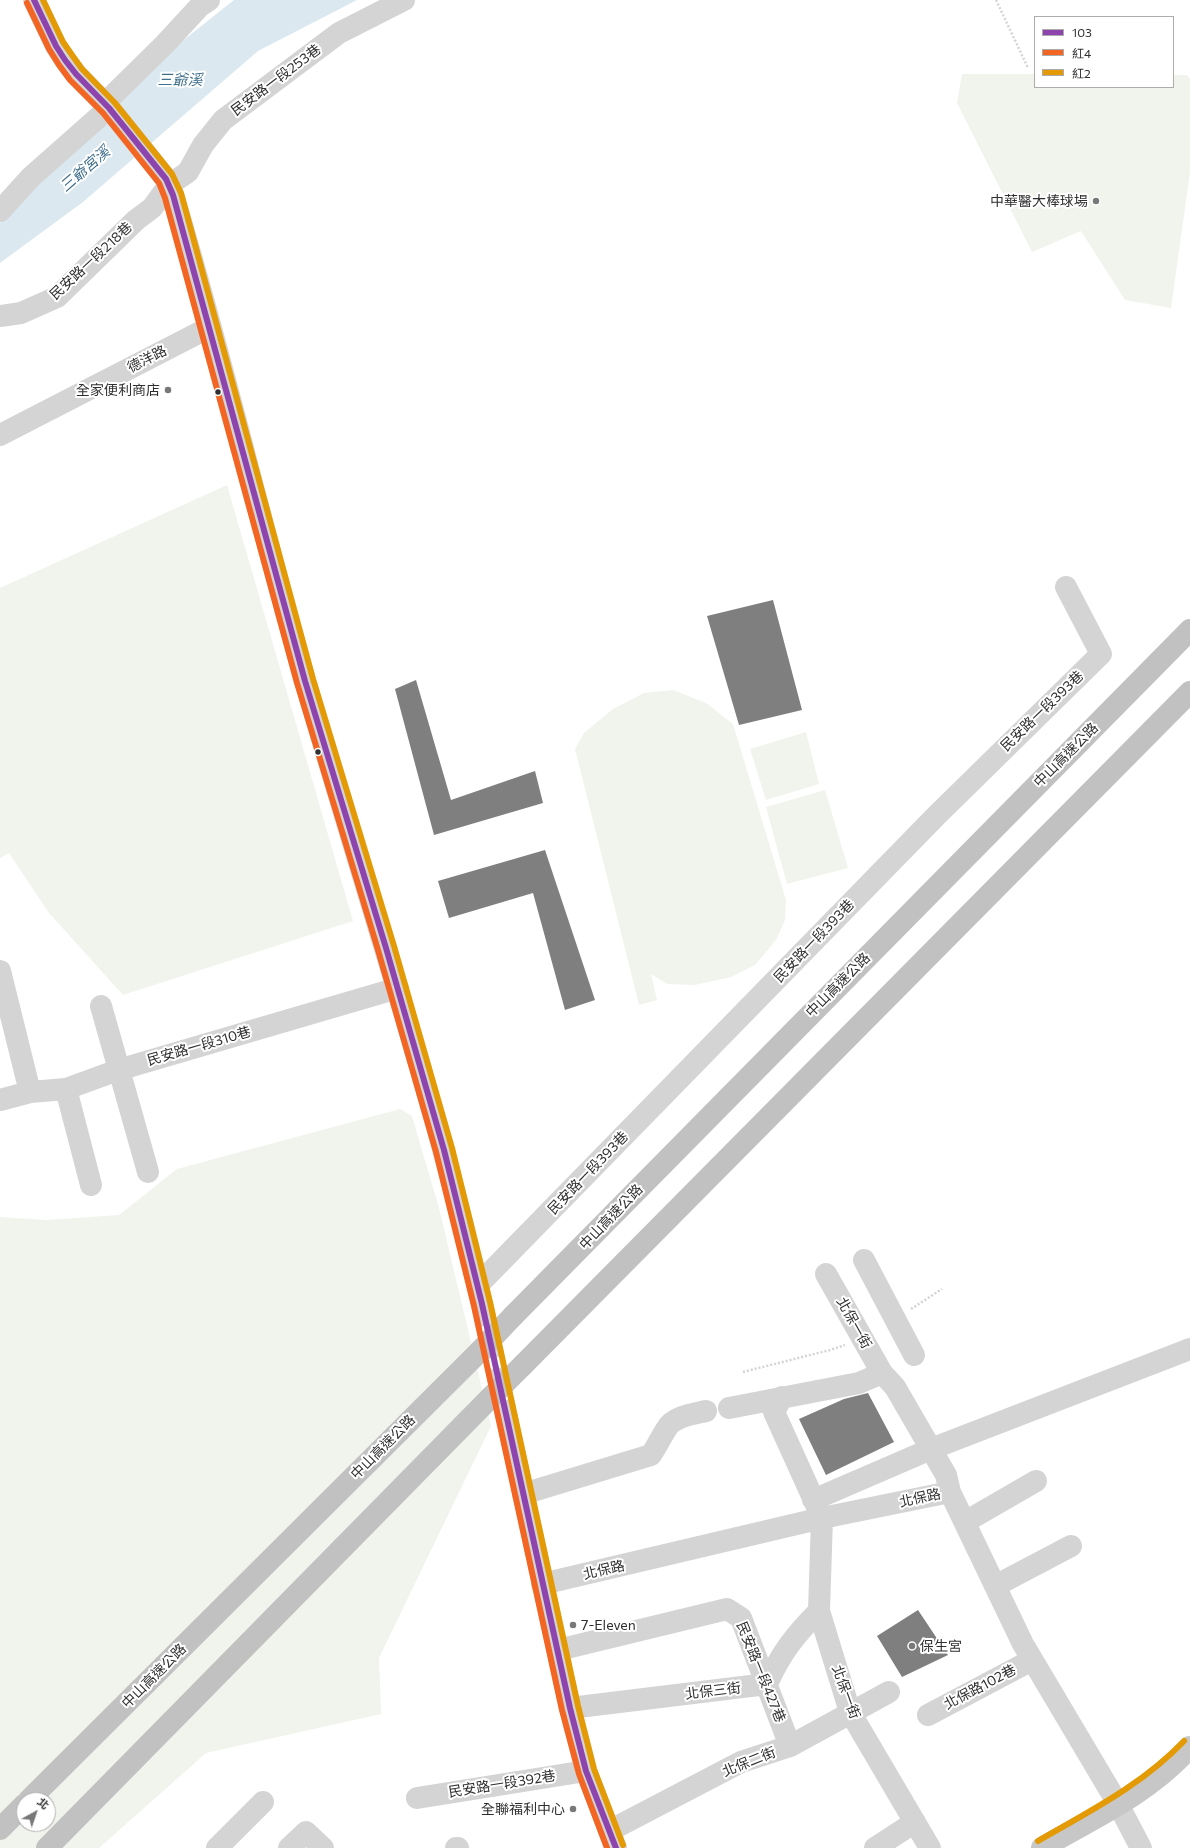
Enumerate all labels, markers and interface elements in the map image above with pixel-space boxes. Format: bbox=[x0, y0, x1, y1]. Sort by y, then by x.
legend bbox=[1034, 16, 1174, 88]
text: 103 bbox=[1072, 25, 1092, 39]
street label: 民安路一段253巷 bbox=[228, 41, 324, 119]
text: 紅4 bbox=[1072, 46, 1091, 60]
text: 紅2 bbox=[1072, 66, 1091, 80]
water label: 三爺溪 bbox=[158, 71, 202, 89]
water label: 三爺宮溪 bbox=[56, 143, 114, 195]
place label: 中華醫大棒球場 bbox=[990, 193, 1088, 209]
marker: 中華醫大棒球場 bbox=[1091, 196, 1101, 206]
street label: 民安路一段218巷 bbox=[46, 219, 136, 303]
street label: 德洋路 bbox=[124, 342, 170, 376]
place label: 全家便利商店 bbox=[76, 382, 160, 398]
marker: 全家便利商店 bbox=[163, 385, 173, 395]
unlabelled marker bbox=[213, 387, 223, 397]
street label: 民安路一段393巷 bbox=[997, 667, 1087, 755]
street label: 中山高速公路 bbox=[1030, 719, 1102, 791]
unlabelled marker bbox=[313, 747, 323, 757]
street label: 民安路一段393巷 bbox=[770, 896, 858, 986]
street label: 中山高速公路 bbox=[802, 949, 874, 1021]
street label: 民安路一段310巷 bbox=[145, 1023, 253, 1069]
street label: 民安路一段393巷 bbox=[544, 1128, 632, 1218]
street label: 中山高速公路 bbox=[576, 1181, 646, 1253]
street label: 北保一街 bbox=[833, 1294, 875, 1352]
street label: 中山高速公路 bbox=[347, 1411, 419, 1483]
street label: 北保路 bbox=[898, 1485, 942, 1511]
street label: 北保路 bbox=[582, 1557, 626, 1583]
place label: 7-Eleven bbox=[581, 1617, 636, 1633]
street label: 民安路一段427巷 bbox=[733, 1619, 789, 1725]
marker: 7-Eleven bbox=[568, 1620, 578, 1630]
place label: 保生宮 bbox=[920, 1638, 962, 1654]
street label: 中山高速公路 bbox=[118, 1640, 190, 1712]
marker: 保生宮 bbox=[907, 1641, 917, 1651]
street label: 北保路102巷 bbox=[941, 1661, 1019, 1713]
street label: 北保一街 bbox=[829, 1663, 863, 1721]
street label: 北保三街 bbox=[684, 1679, 742, 1703]
street label: 北保二街 bbox=[720, 1744, 778, 1780]
street label: 民安路一段392巷 bbox=[447, 1767, 557, 1801]
north arrow bbox=[16, 1792, 56, 1832]
text: 北 bbox=[35, 1795, 52, 1812]
place label: 全聯福利中心 bbox=[481, 1801, 565, 1817]
marker: 全聯福利中心 bbox=[568, 1804, 578, 1814]

